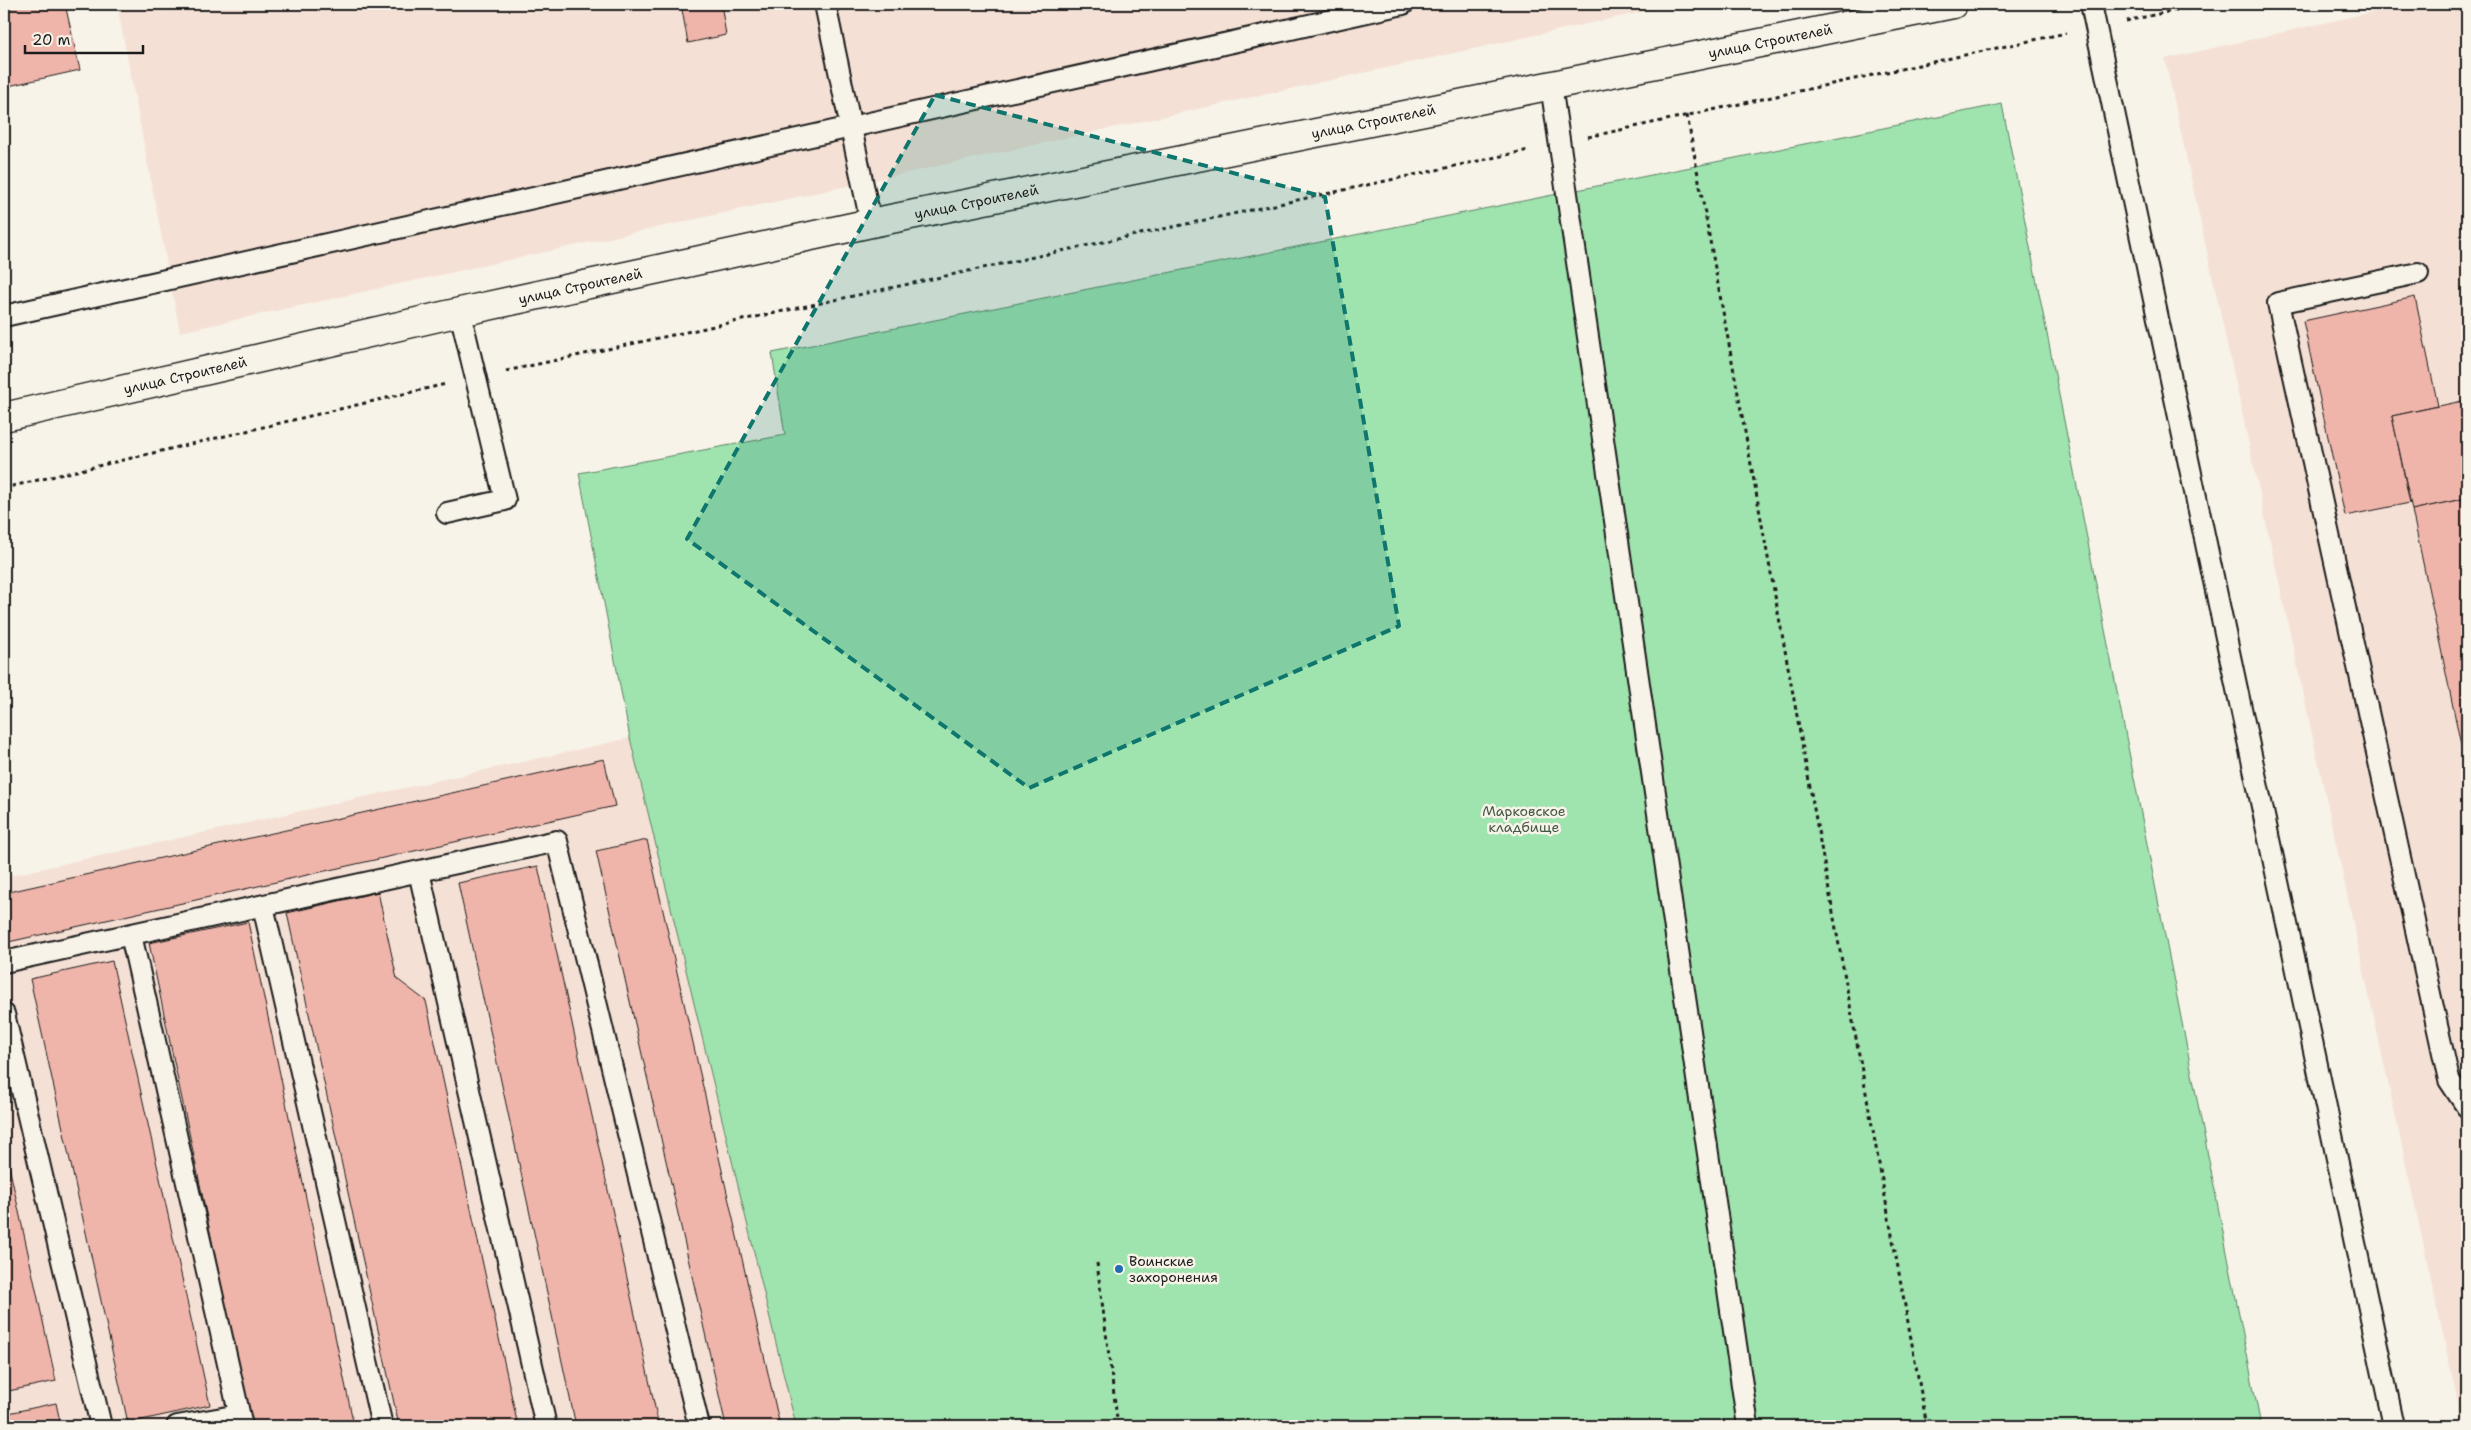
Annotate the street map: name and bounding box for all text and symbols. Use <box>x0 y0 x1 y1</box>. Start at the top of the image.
street label: улица Строителей <box>1707 20 1834 62</box>
scale bar <box>25 22 142 54</box>
text: 20 m <box>32 30 71 50</box>
street label: улица Строителей <box>1310 100 1437 143</box>
street label: улица Строителей <box>913 180 1040 223</box>
street label: улица Строителей <box>517 264 644 308</box>
street label: улица Строителей <box>122 352 249 398</box>
park label: Марковское кладбище <box>1482 802 1566 836</box>
place label: Воинские захоронения <box>1129 1252 1218 1286</box>
marker: Воинские захоронения <box>1113 1263 1125 1275</box>

